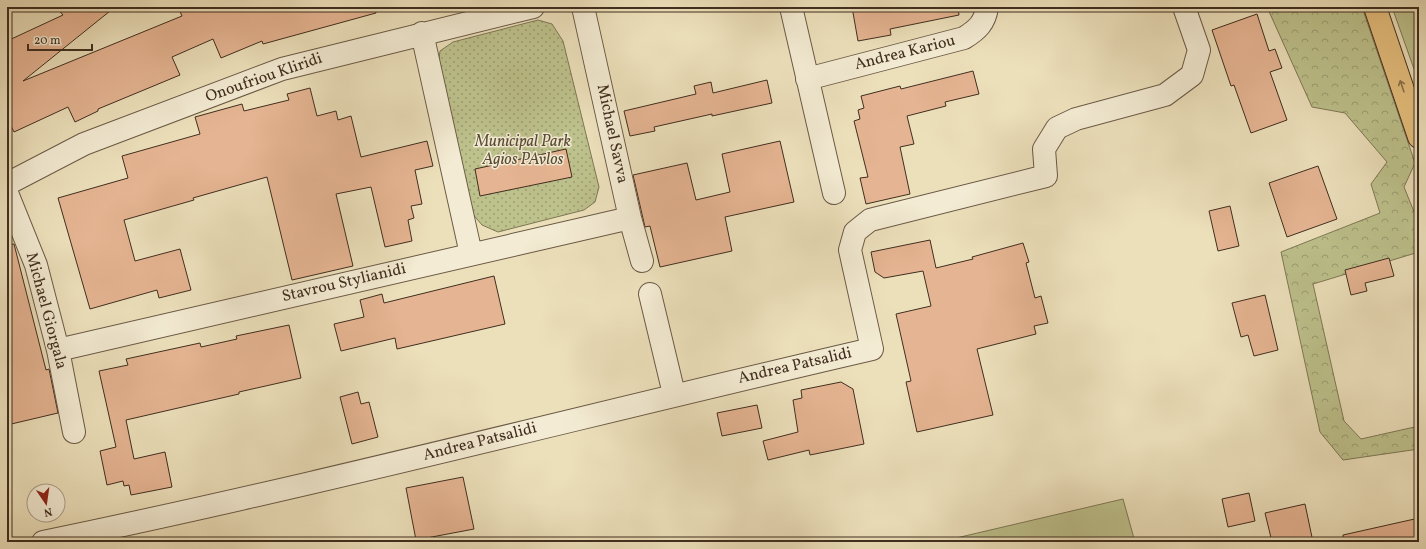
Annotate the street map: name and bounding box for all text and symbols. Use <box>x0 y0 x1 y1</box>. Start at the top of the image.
scale bar <box>28 26 92 52</box>
street label: Andrea Kariou <box>852 30 958 76</box>
text: 20 m <box>34 33 61 49</box>
street label: Onoufriou Kliridi <box>203 48 326 108</box>
one-way arrow <box>1398 80 1405 93</box>
street label: Michael Savva <box>591 82 633 186</box>
park label: Municipal Park Agios PAvlos <box>474 131 572 171</box>
street label: Michael Giorgala <box>20 250 72 372</box>
street label: Stavrou Stylianidi <box>280 258 408 308</box>
street label: Andrea Patsalidi <box>736 342 854 390</box>
street label: Andrea Patsalidi <box>421 417 539 467</box>
north arrow <box>26 483 66 523</box>
text: N <box>42 503 53 519</box>

